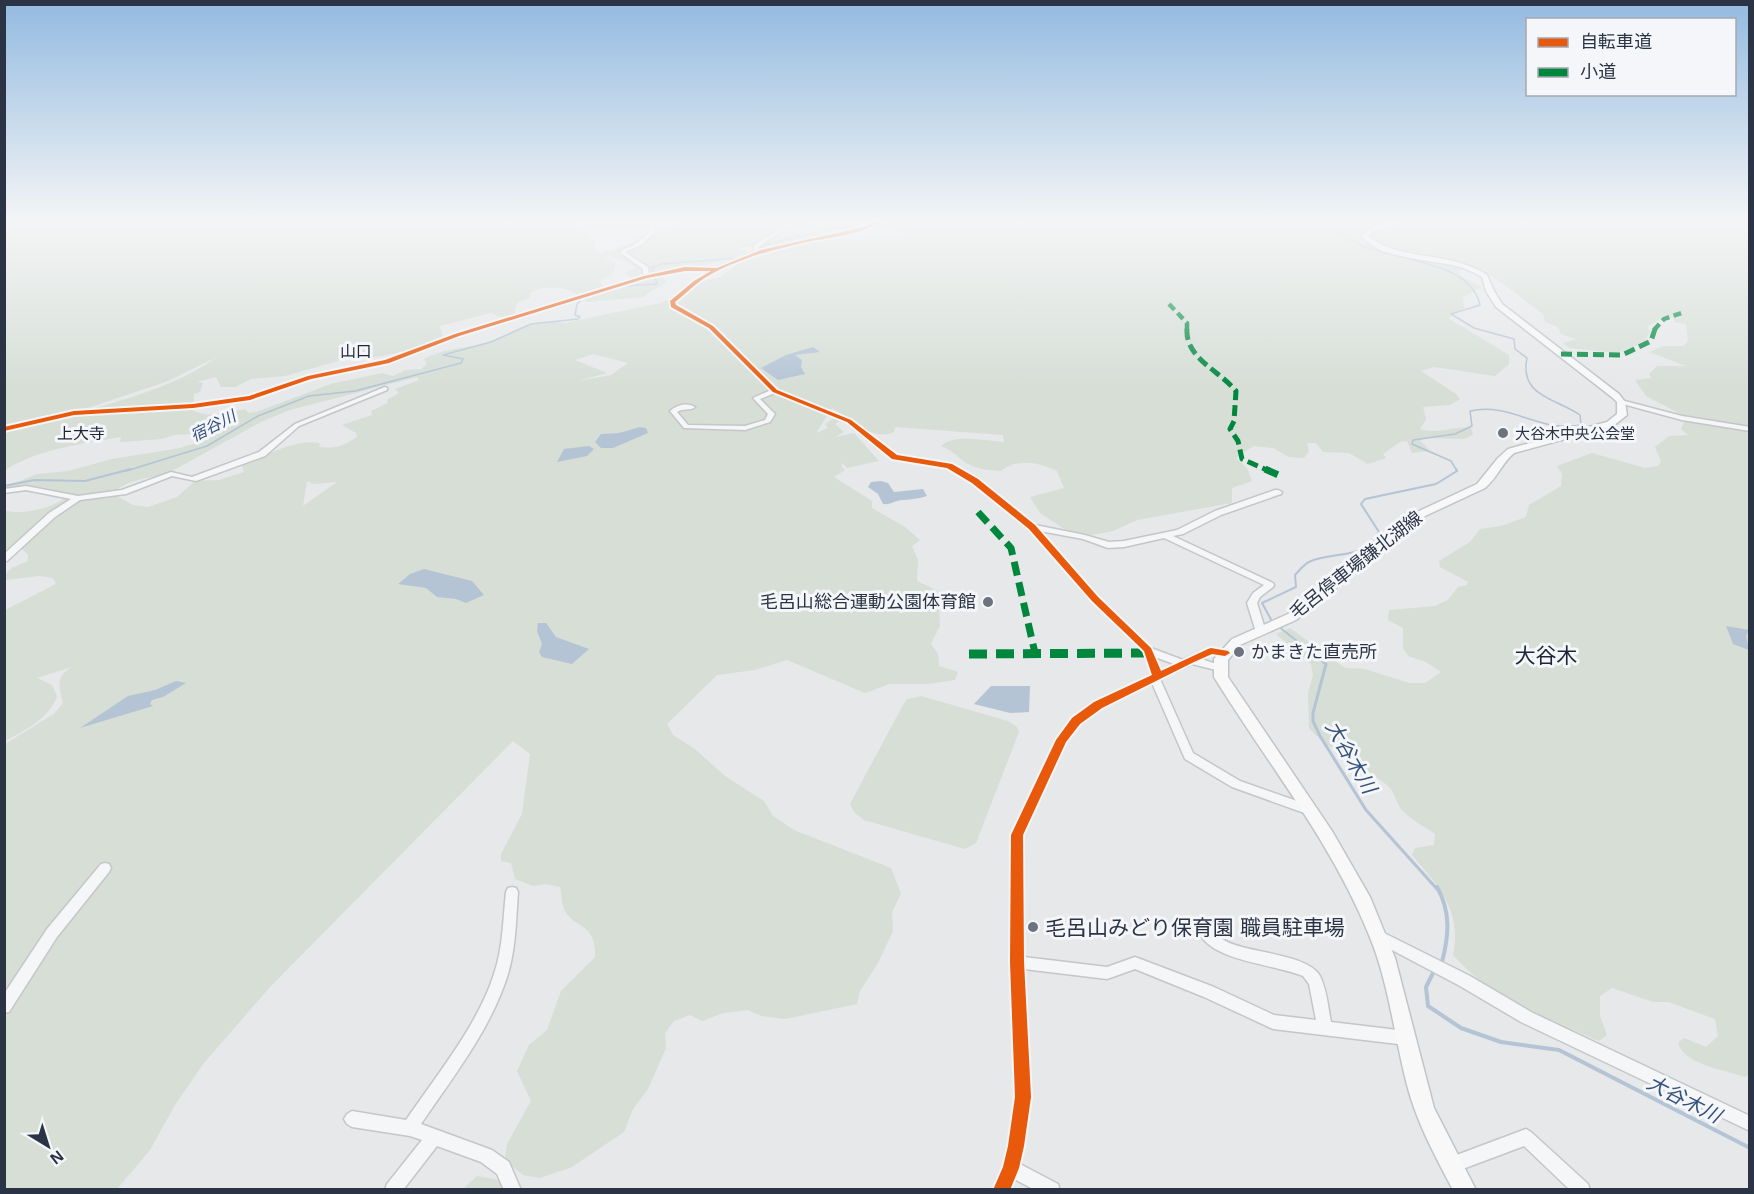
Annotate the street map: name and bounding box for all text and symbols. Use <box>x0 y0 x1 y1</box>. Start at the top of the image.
legend <box>1526 18 1736 96</box>
text: 自転車道 <box>1580 32 1652 52</box>
text: 小道 <box>1580 62 1616 82</box>
district label: 山口 <box>340 343 372 360</box>
water label: 宿谷川 <box>188 407 240 444</box>
district label: 上大寺 <box>57 425 105 442</box>
place label: 大谷木中央公会堂 <box>1515 425 1635 442</box>
marker: 大谷木中央公会堂 <box>1496 426 1510 440</box>
street label: 毛呂停車場鎌北湖線 <box>1286 507 1426 623</box>
place label: 毛呂山総合運動公園体育館 <box>760 592 976 612</box>
marker: 毛呂山総合運動公園体育館 <box>981 595 995 609</box>
place label: かまきた直売所 <box>1251 642 1377 662</box>
district label: 大谷木 <box>1515 644 1578 667</box>
marker: かまきた直売所 <box>1232 645 1246 659</box>
water label: 大谷木川 <box>1321 717 1382 799</box>
place label: 毛呂山みどり保育園 職員駐車場 <box>1045 916 1345 939</box>
marker: 毛呂山みどり保育園 職員駐車場 <box>1026 920 1040 934</box>
water label: 大谷木川 <box>1643 1071 1726 1128</box>
north arrow <box>18 1116 78 1176</box>
text: N <box>47 1147 67 1168</box>

